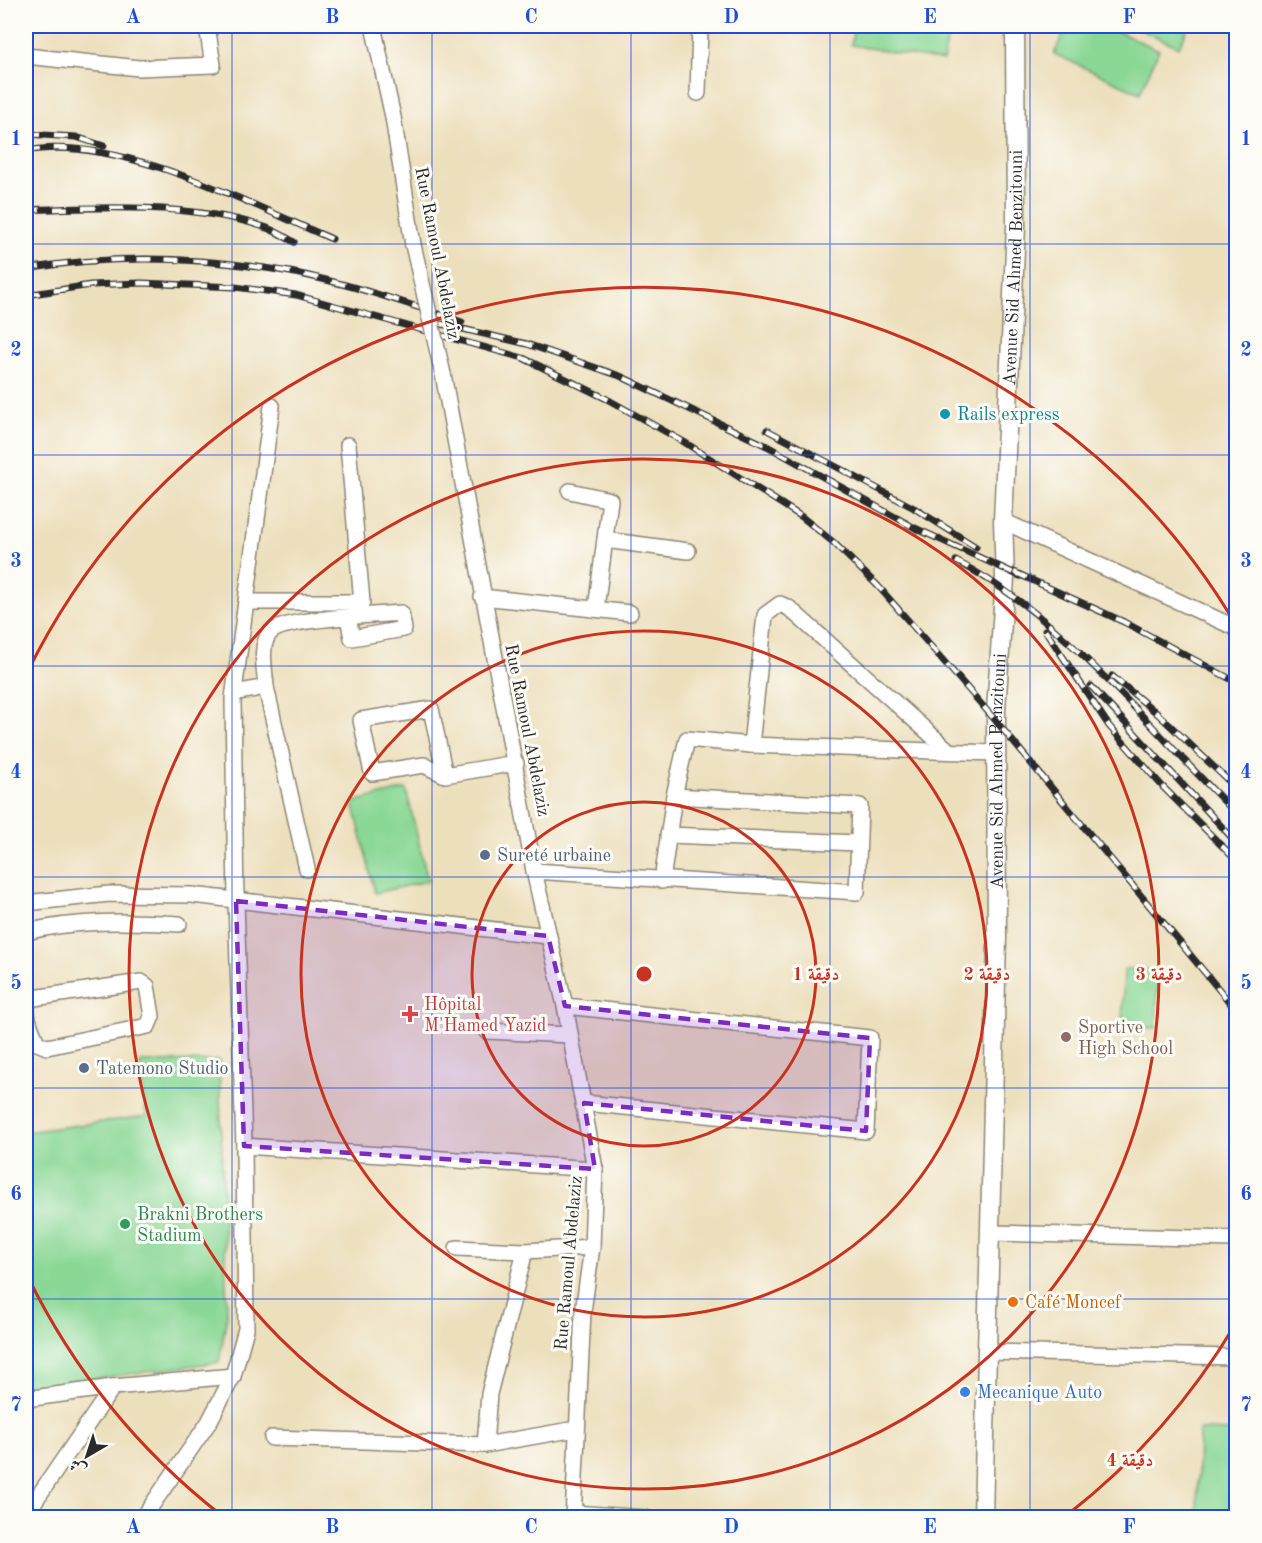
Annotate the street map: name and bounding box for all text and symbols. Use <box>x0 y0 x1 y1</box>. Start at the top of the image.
text: A <box>125 8 141 28</box>
text: B <box>325 8 339 28</box>
text: C <box>524 8 538 28</box>
text: D <box>723 8 739 28</box>
text: E <box>923 8 937 28</box>
text: F <box>1122 8 1136 28</box>
text: 1 <box>10 130 22 150</box>
text: 1 <box>1240 130 1252 150</box>
street label: Avenue Sid Ahmed Benzitouni <box>1001 150 1026 386</box>
street label: Rue Ramoul Abdelaziz <box>411 165 463 341</box>
text: 2 <box>10 341 22 361</box>
text: 2 <box>1240 341 1252 361</box>
place label: Rails express <box>957 406 1060 424</box>
marker: Rails express <box>938 407 952 421</box>
text: 3 <box>10 552 22 572</box>
text: 3 <box>1240 552 1252 572</box>
street label: Rue Ramoul Abdelaziz <box>501 642 553 818</box>
street label: Avenue Sid Ahmed Benzitouni <box>988 653 1010 889</box>
text: 4 <box>10 763 22 783</box>
text: 4 <box>1240 763 1252 783</box>
place label: Sureté urbaine <box>497 847 611 865</box>
marker: Sureté urbaine <box>478 848 492 862</box>
centre of rings <box>634 964 654 984</box>
text: 1 دقيقة <box>793 966 839 984</box>
text: 2 دقيقة <box>964 966 1010 984</box>
text: 3 دقيقة <box>1136 966 1182 984</box>
text: 5 <box>10 973 22 994</box>
text: 5 <box>1240 973 1252 994</box>
place label: Hôpital M'Hamed Yazid <box>424 996 547 1035</box>
marker: Hôpital M'Hamed Yazid <box>401 1005 419 1023</box>
place label: Sportive High School <box>1078 1019 1173 1058</box>
marker: Sportive High School <box>1059 1030 1073 1044</box>
place label: Tatemono Studio <box>96 1060 229 1078</box>
marker: Tatemono Studio <box>77 1061 91 1075</box>
street label: Rue Ramoul Abdelaziz <box>552 1175 586 1351</box>
text: 6 <box>10 1185 22 1205</box>
text: 6 <box>1240 1185 1252 1205</box>
place label: Brakni Brothers Stadium <box>137 1206 263 1245</box>
marker: Brakni Brothers Stadium <box>118 1217 132 1231</box>
place label: Café Moncef <box>1025 1294 1122 1312</box>
marker: Café Moncef <box>1006 1295 1020 1309</box>
place label: Mecanique Auto <box>977 1384 1102 1402</box>
marker: Mecanique Auto <box>958 1385 972 1399</box>
text: 7 <box>10 1396 22 1416</box>
text: 7 <box>1240 1396 1252 1416</box>
north arrow <box>57 1426 117 1486</box>
text: 4 دقيقة <box>1107 1452 1153 1470</box>
text: ش <box>68 1455 90 1477</box>
text: A <box>125 1518 141 1538</box>
text: B <box>325 1518 339 1538</box>
text: C <box>524 1518 538 1538</box>
text: D <box>723 1518 739 1538</box>
text: E <box>923 1518 937 1538</box>
text: F <box>1122 1518 1136 1538</box>

